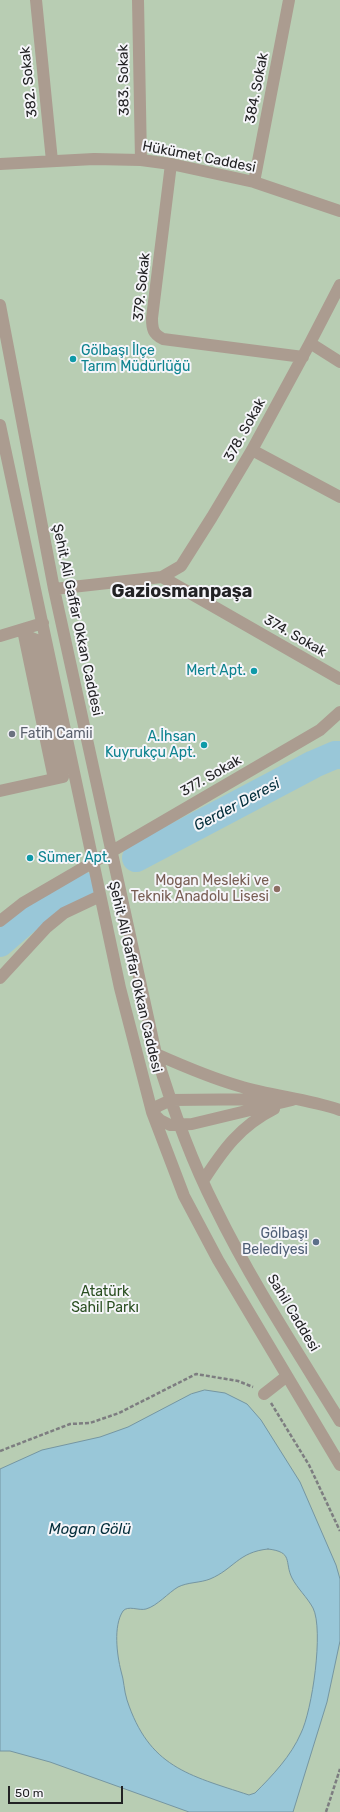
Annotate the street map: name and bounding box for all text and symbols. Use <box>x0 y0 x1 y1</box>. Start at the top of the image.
street label: 383. Sokak <box>115 44 133 116</box>
street label: 382. Sokak <box>17 46 41 118</box>
street label: 384. Sokak <box>242 51 272 125</box>
street label: Hükümet Caddesi <box>141 138 257 176</box>
street label: 379. Sokak <box>130 252 154 322</box>
place label: Gölbaşı İlçe Tarım Müdürlüğü <box>81 343 190 376</box>
marker: Gölbaşı İlçe Tarım Müdürlüğü <box>68 354 78 364</box>
street label: 378. Sokak <box>221 395 269 465</box>
street label: Şehit Ali Gaffar Okkan Caddesi <box>48 523 106 717</box>
district label: Gaziosmanpaşa <box>112 581 252 603</box>
street label: 374. Sokak <box>261 611 329 661</box>
place label: Mert Apt. <box>186 663 246 679</box>
marker: Mert Apt. <box>249 666 259 676</box>
place label: Fatih Camii <box>20 726 93 742</box>
marker: Fatih Camii <box>7 729 17 739</box>
place label: A.İhsan Kuyrukçu Apt. <box>105 729 196 762</box>
marker: A.İhsan Kuyrukçu Apt. <box>199 740 209 750</box>
street label: 377. Sokak <box>178 752 244 800</box>
water label: Gerder Deresi <box>191 775 283 835</box>
place label: Sümer Apt. <box>38 850 111 866</box>
marker: Sümer Apt. <box>25 853 35 863</box>
place label: Mogan Mesleki ve Teknik Anadolu Lisesi <box>131 873 269 906</box>
street label: Şehit Ali Gaffar Okkan Caddesi <box>105 880 165 1074</box>
marker: Mogan Mesleki ve Teknik Anadolu Lisesi <box>272 884 282 894</box>
place label: Gölbaşı Belediyesi <box>242 1226 308 1258</box>
marker: Gölbaşı Belediyesi <box>311 1237 321 1247</box>
street label: Sahil Caddesi <box>263 1271 323 1355</box>
park label: Atatürk Sahil Parkı <box>71 1284 139 1316</box>
water label: Mogan Gölü <box>49 1521 131 1539</box>
scale bar <box>10 1778 125 1804</box>
text: 50 m <box>15 1786 43 1800</box>

